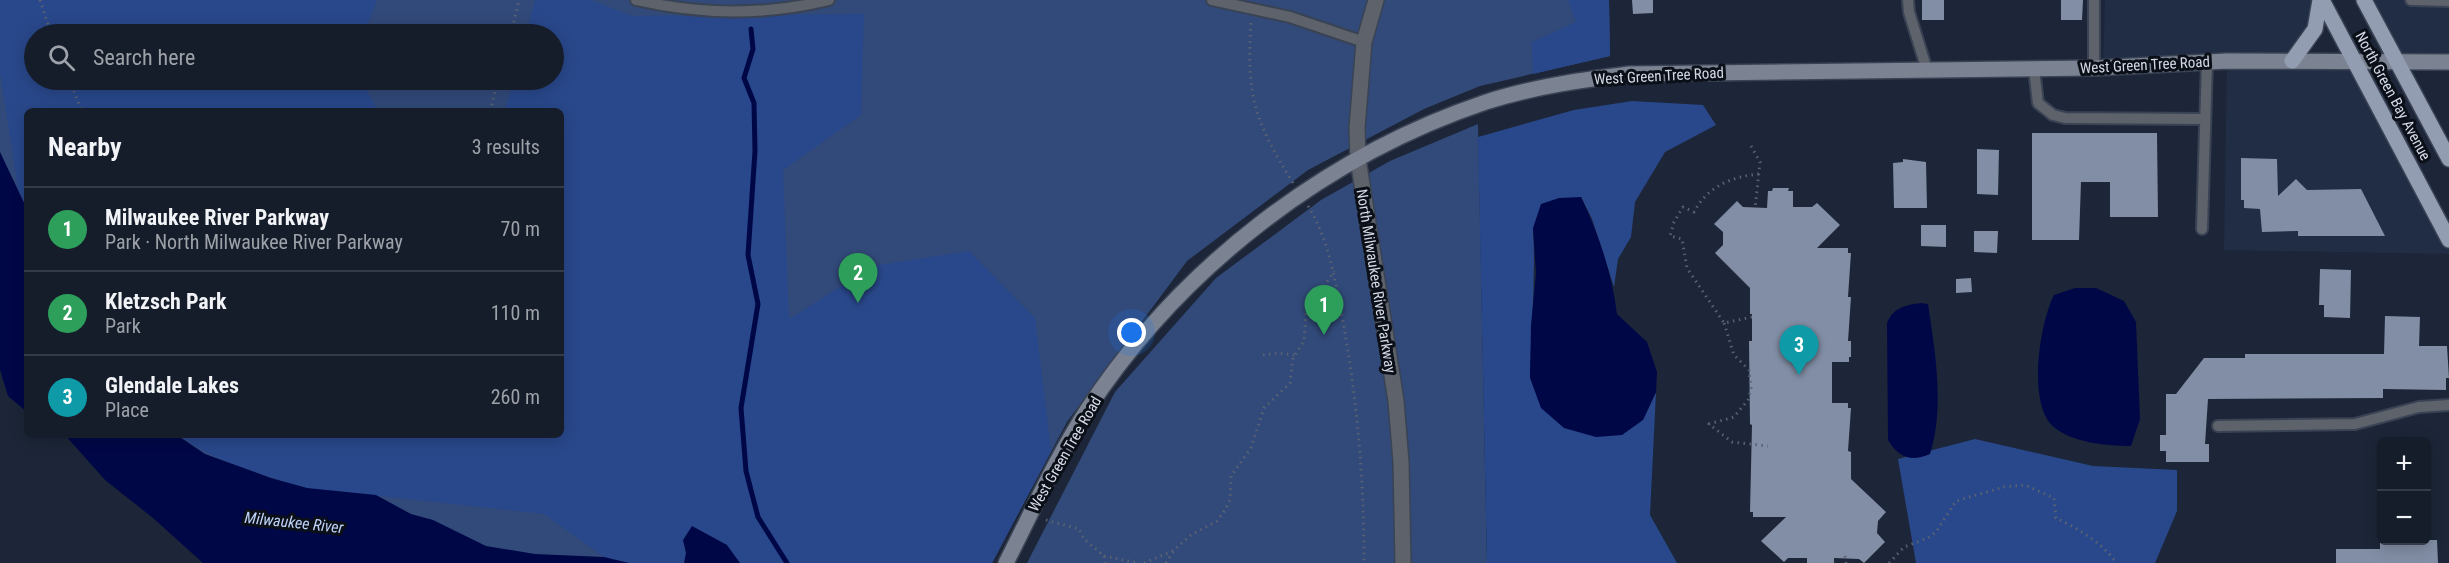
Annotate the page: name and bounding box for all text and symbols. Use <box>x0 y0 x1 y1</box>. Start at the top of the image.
search box <box>24 24 564 90</box>
street label: North Green Bay Avenue <box>2351 29 2435 163</box>
icon: search <box>45 41 78 74</box>
text: Search here <box>93 45 195 70</box>
street label: West Green Tree Road <box>2080 53 2210 77</box>
street label: West Green Tree Road <box>1594 64 1724 88</box>
text: Nearby <box>48 132 122 162</box>
text: 3 results <box>472 135 540 159</box>
street label: North Milwaukee River Parkway <box>1353 188 1399 374</box>
text: Milwaukee River Parkway <box>105 205 329 230</box>
text: 1 <box>62 217 73 241</box>
text: 70 m <box>501 217 540 241</box>
text: Park · North Milwaukee River Parkway <box>105 230 403 254</box>
pin: 2 <box>838 254 878 303</box>
pin: 1 <box>1304 286 1344 335</box>
text: Kletzsch Park <box>105 289 227 314</box>
text: 2 <box>62 301 73 325</box>
text: 110 m <box>491 301 540 325</box>
text: Park <box>105 314 141 338</box>
your location <box>1117 318 1146 347</box>
pin: 3 <box>1780 326 1818 375</box>
text: Glendale Lakes <box>105 373 239 398</box>
text: 3 <box>62 385 73 409</box>
text: 260 m <box>491 385 540 409</box>
street label: West Green Tree Road <box>1025 393 1105 515</box>
text: Place <box>105 398 149 422</box>
map controls <box>2377 437 2431 545</box>
button: + <box>2377 437 2431 491</box>
button: − <box>2377 491 2431 545</box>
water label: Milwaukee River <box>244 508 346 537</box>

